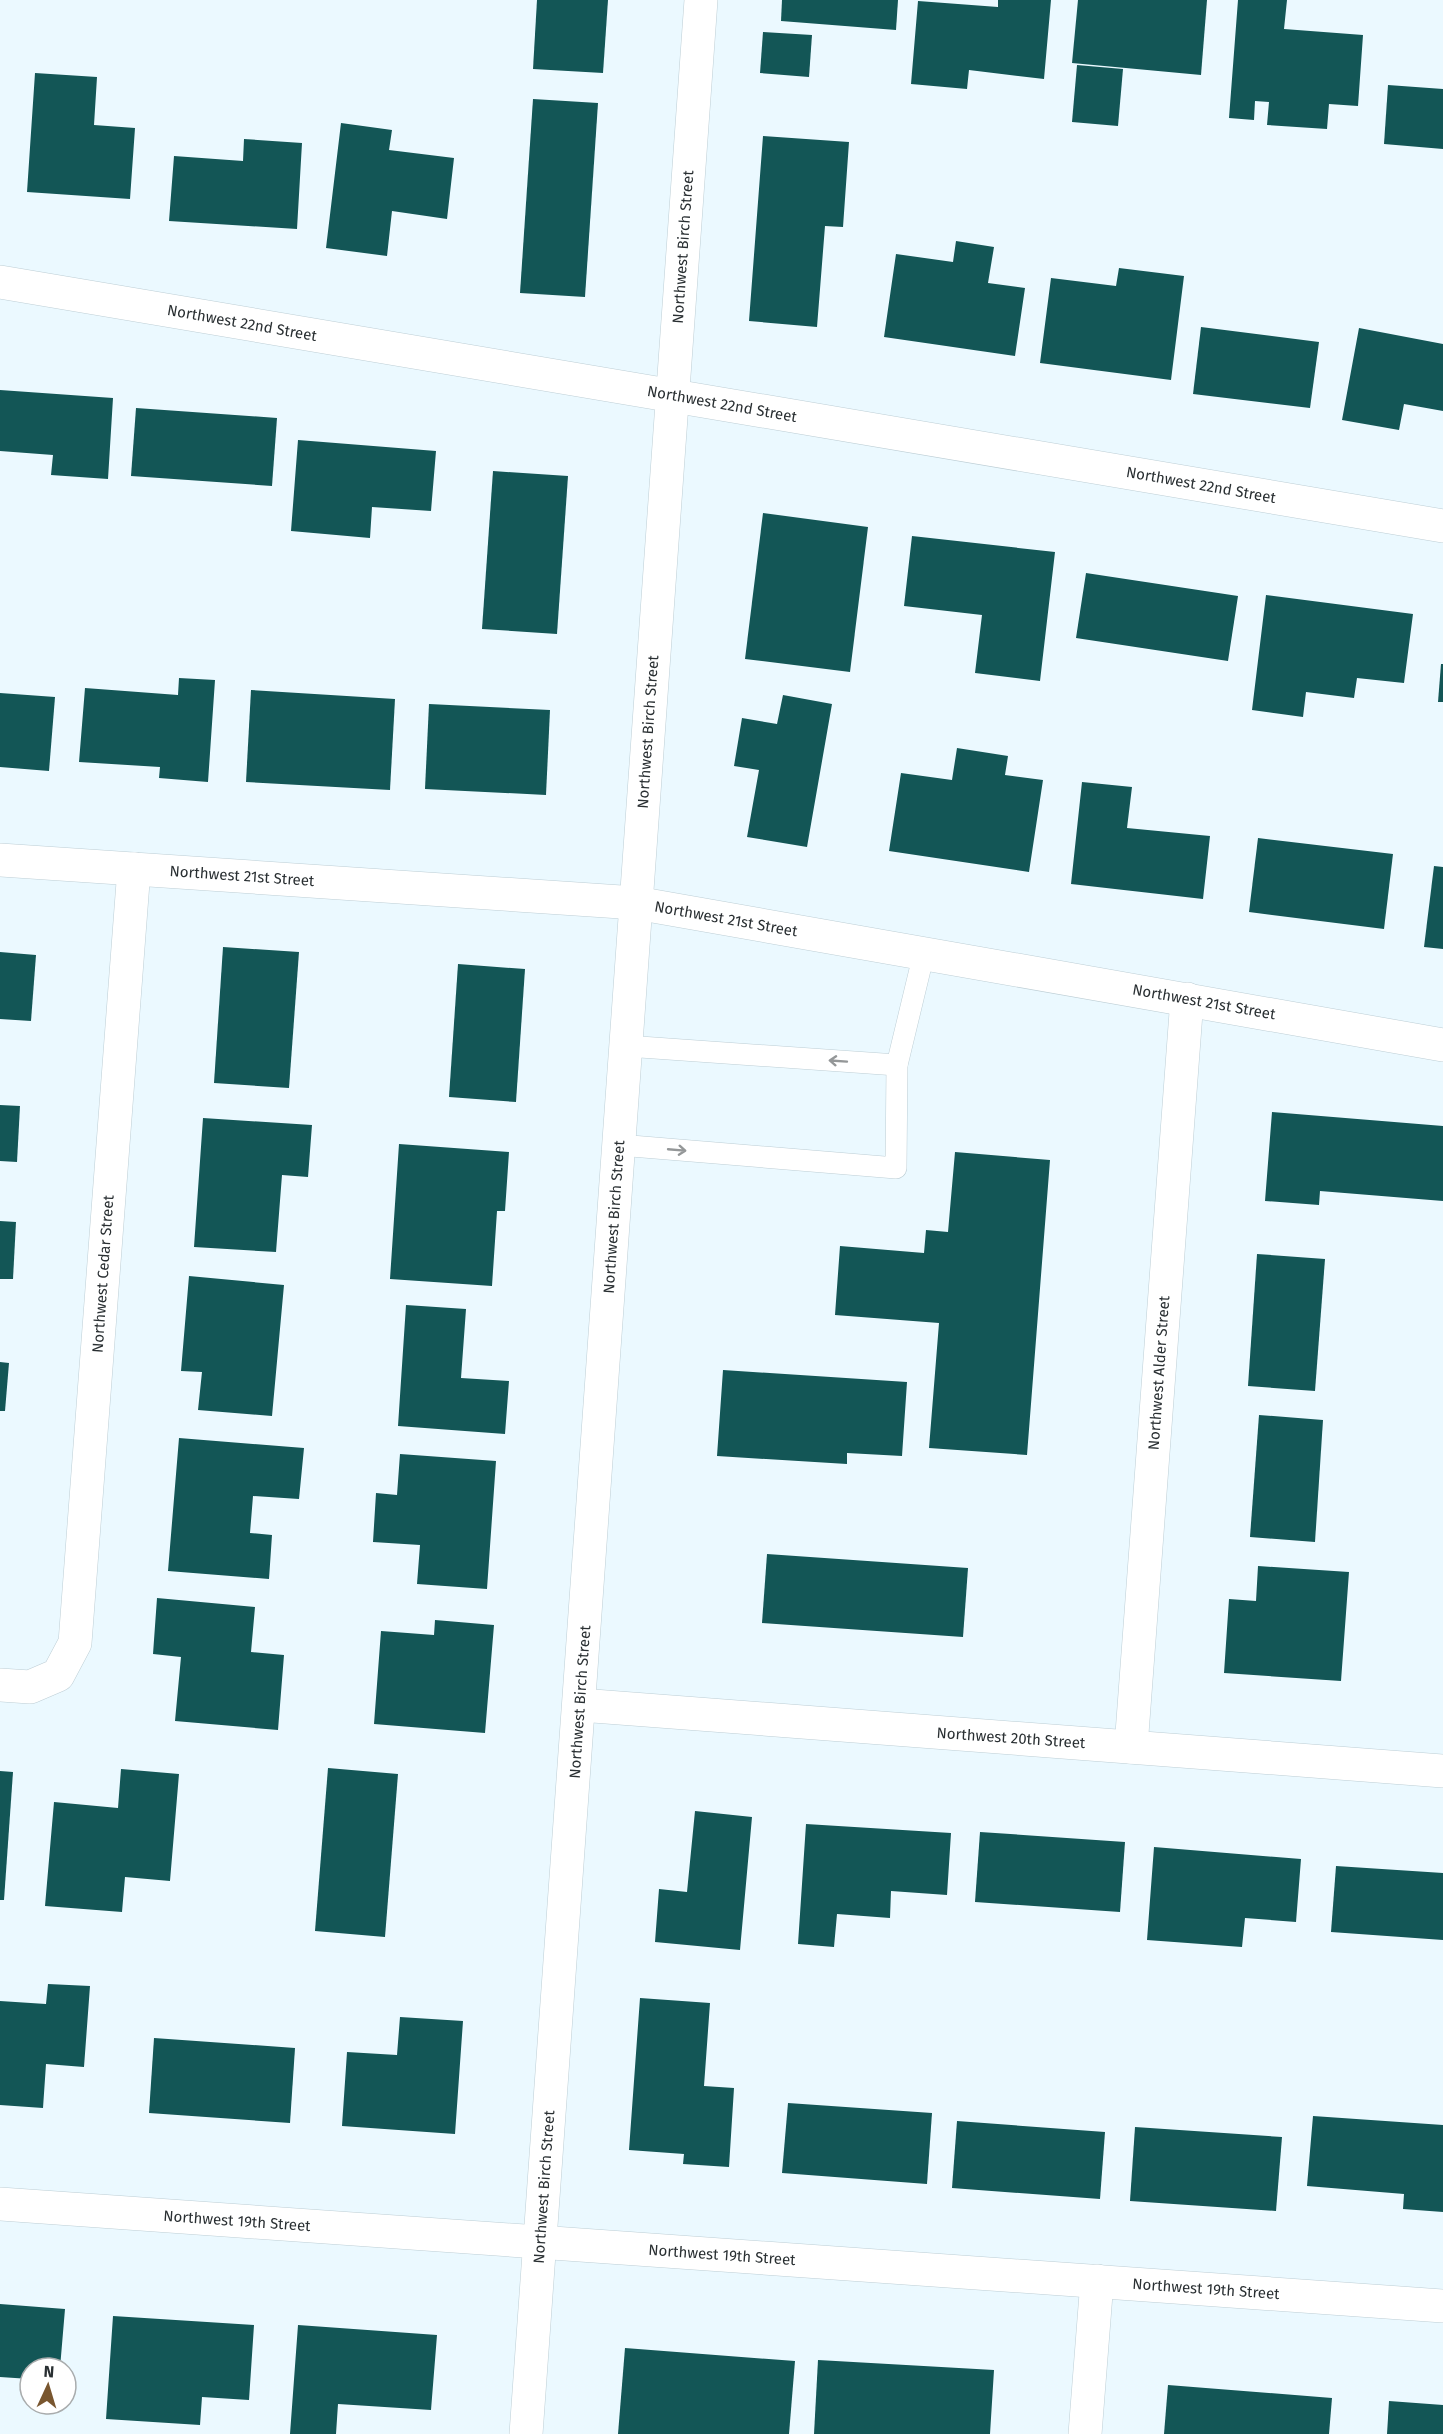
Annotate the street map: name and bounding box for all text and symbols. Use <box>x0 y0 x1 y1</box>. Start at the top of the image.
street label: Northwest Birch Street <box>669 169 697 324</box>
street label: Northwest 22nd Street <box>166 301 319 345</box>
street label: Northwest 22nd Street <box>646 382 799 426</box>
street label: Northwest 22nd Street <box>1125 463 1278 507</box>
street label: Northwest Birch Street <box>634 654 662 809</box>
street label: Northwest 21st Street <box>169 862 316 890</box>
street label: Northwest 21st Street <box>653 898 800 941</box>
street label: Northwest 21st Street <box>1131 981 1278 1024</box>
one-way arrow <box>829 1055 849 1066</box>
street label: Northwest Birch Street <box>600 1139 628 1294</box>
one-way arrow <box>667 1145 687 1156</box>
street label: Northwest Cedar Street <box>89 1194 118 1354</box>
street label: Northwest Alder Street <box>1145 1295 1173 1451</box>
street label: Northwest Birch Street <box>566 1624 594 1779</box>
street label: Northwest 20th Street <box>936 1724 1087 1752</box>
street label: Northwest Birch Street <box>530 2109 558 2264</box>
street label: Northwest 19th Street <box>163 2207 312 2235</box>
street label: Northwest 19th Street <box>648 2241 797 2269</box>
street label: Northwest 19th Street <box>1132 2275 1281 2303</box>
north arrow <box>18 2356 78 2416</box>
text: N <box>43 2362 55 2381</box>

